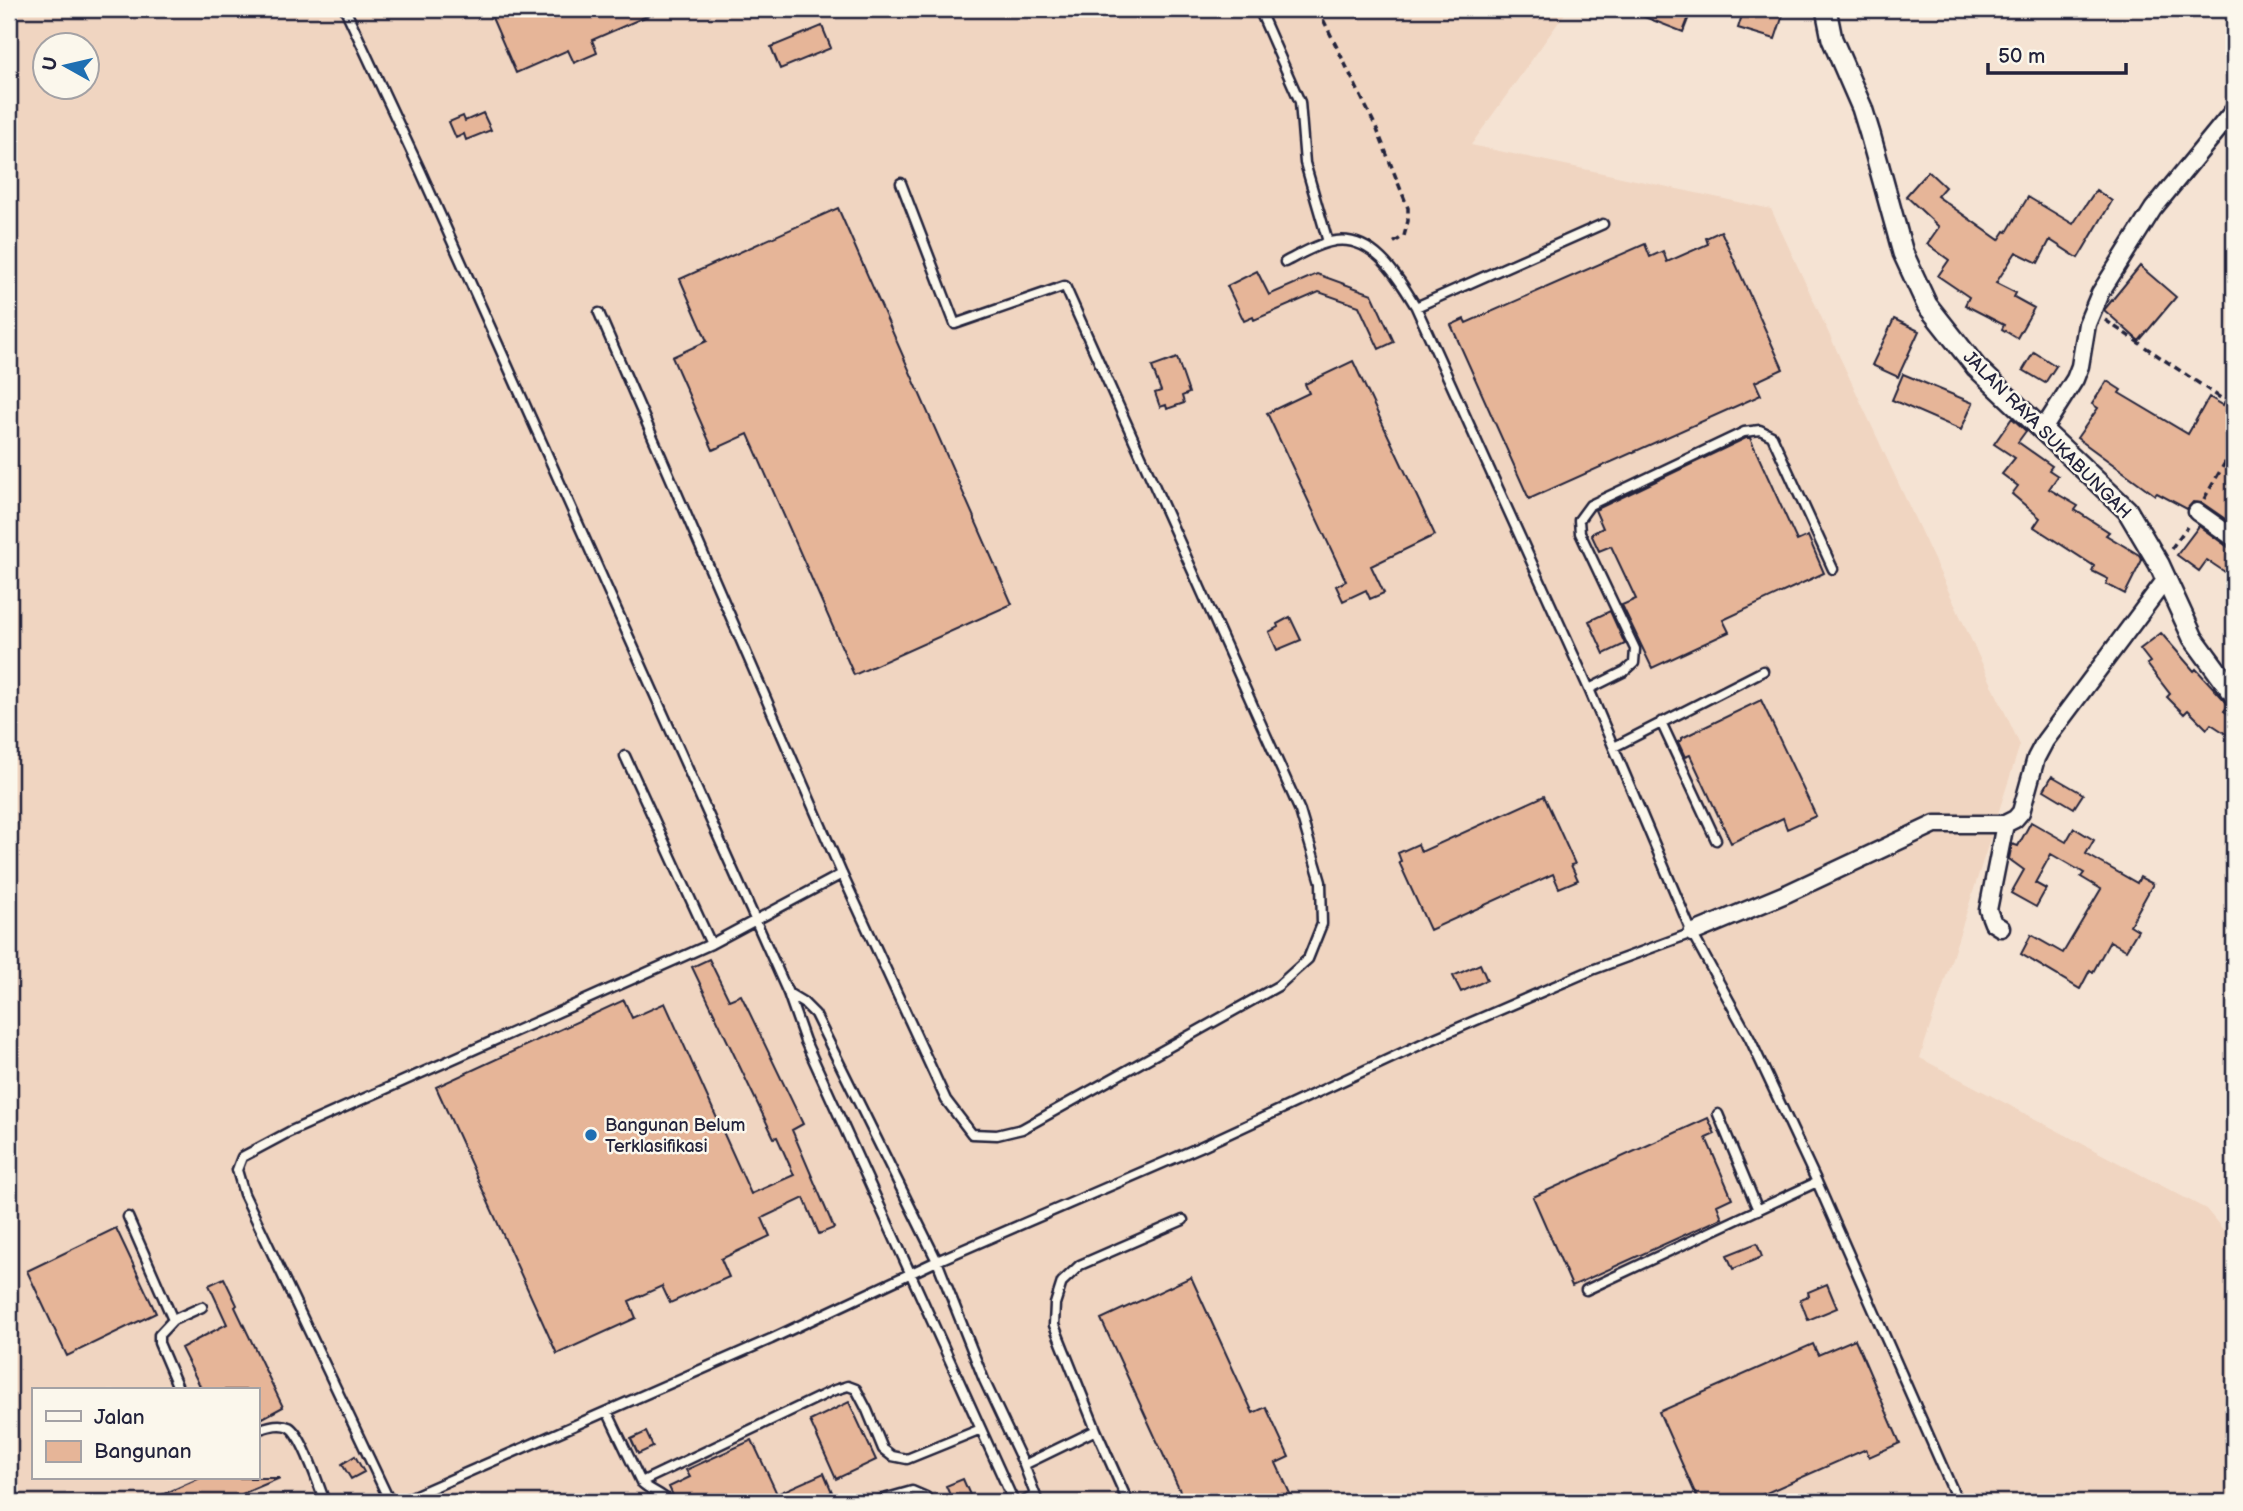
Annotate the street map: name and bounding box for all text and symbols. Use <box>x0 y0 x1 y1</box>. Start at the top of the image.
north arrow <box>32 32 102 102</box>
scale bar <box>1988 32 2126 76</box>
text: 50 m <box>1998 44 2045 69</box>
text: U <box>38 56 63 72</box>
street label: JALAN RAYA SUKABUNGAH <box>1959 347 2135 523</box>
place label: Bangunan Belum Terklasifikasi <box>605 1115 745 1157</box>
marker: Bangunan Belum Terklasifikasi <box>583 1127 599 1143</box>
legend <box>32 1388 259 1480</box>
text: Jalan <box>94 1405 145 1430</box>
text: Bangunan <box>94 1439 192 1464</box>

